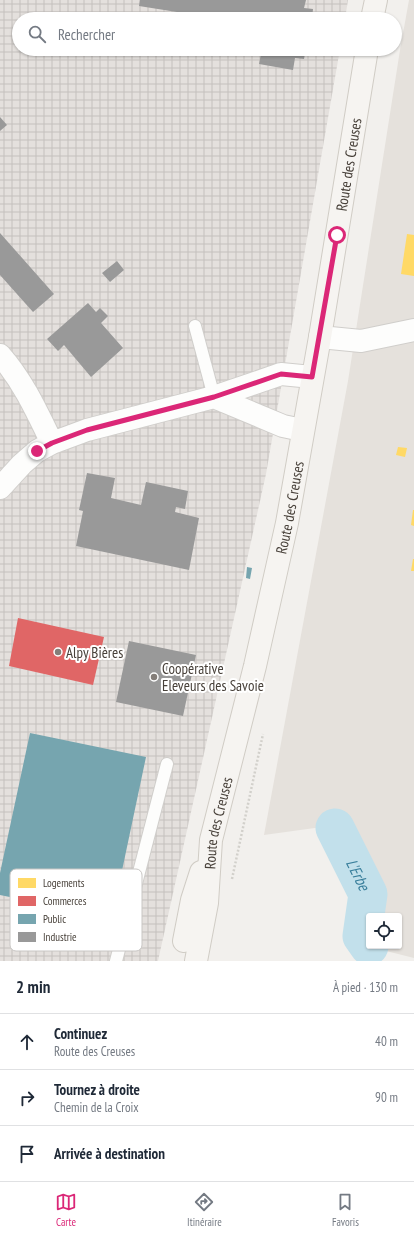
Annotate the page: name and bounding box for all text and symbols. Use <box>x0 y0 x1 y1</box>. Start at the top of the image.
search box <box>12 12 402 56</box>
icon: search <box>26 23 48 45</box>
text: Rechercher <box>58 25 115 44</box>
street label: Route des Creuses <box>331 117 365 212</box>
route start <box>328 226 346 244</box>
route end <box>28 442 46 460</box>
street label: Route des Creuses <box>271 460 307 555</box>
place label: Alpy Bières <box>66 643 123 662</box>
marker: Alpy Bières <box>53 647 63 657</box>
place label: Coopérative Eleveurs des Savoie <box>162 659 264 695</box>
marker: Coopérative Eleveurs des Savoie <box>149 672 159 682</box>
street label: Route des Creuses <box>200 775 236 870</box>
water label: L'Erbe <box>342 855 375 895</box>
legend <box>10 869 142 951</box>
text: Logements <box>43 876 85 890</box>
text: Commerces <box>43 894 87 908</box>
text: Public <box>43 912 66 926</box>
map controls <box>366 913 402 949</box>
button: locate <box>366 913 402 949</box>
text: Industrie <box>43 930 77 944</box>
text: 2 min <box>16 976 50 998</box>
text: À pied · 130 m <box>333 979 398 996</box>
text: Continuez <box>54 1024 107 1043</box>
icon: ahead <box>16 1031 38 1053</box>
text: 40 m <box>375 1033 398 1050</box>
text: Route des Creuses <box>54 1043 135 1060</box>
text: Tournez à droite <box>54 1080 140 1099</box>
icon: right <box>16 1087 38 1109</box>
text: 90 m <box>375 1089 398 1106</box>
text: Chemin de la Croix <box>54 1099 139 1116</box>
icon: arrive <box>16 1143 38 1165</box>
text: Arrivée à destination <box>54 1144 165 1163</box>
tab: Carte <box>55 1191 77 1229</box>
tab: Itinéraire <box>187 1191 222 1229</box>
tab: Favoris <box>332 1191 359 1229</box>

